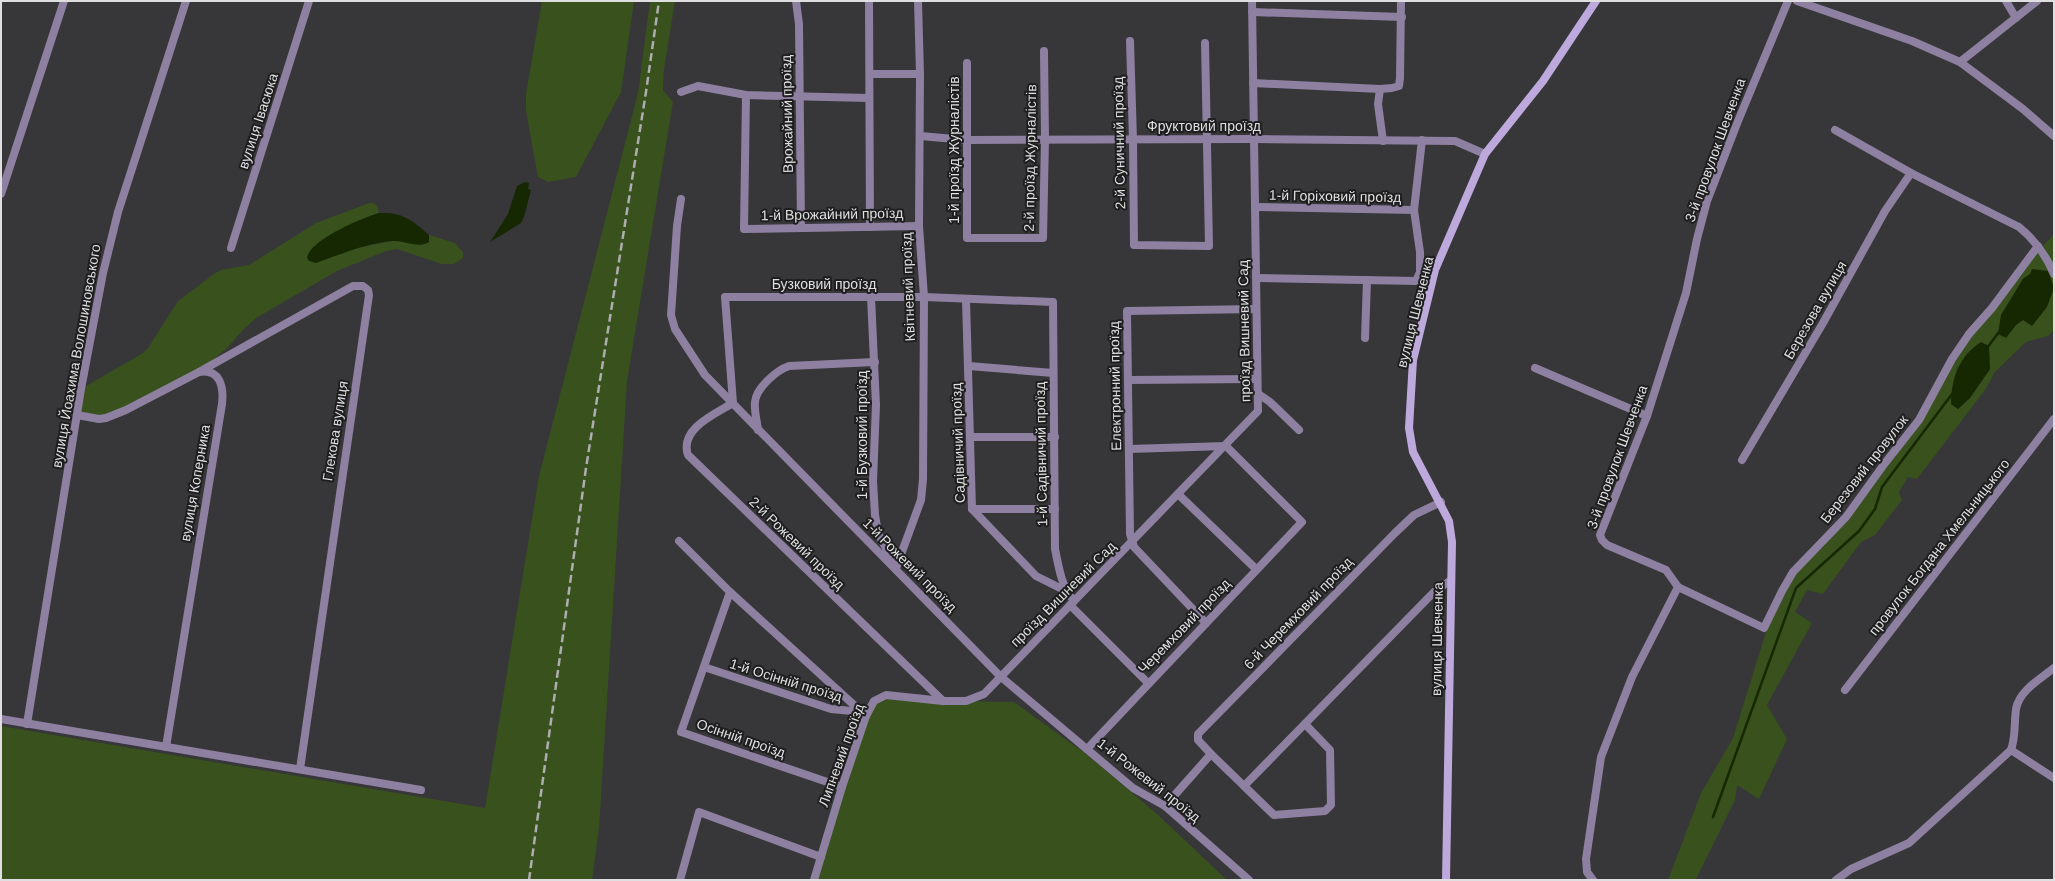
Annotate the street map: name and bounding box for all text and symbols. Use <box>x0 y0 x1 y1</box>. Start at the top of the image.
street label: Врожайний проїзд <box>778 55 796 173</box>
street label: вулиця Івасюка <box>235 71 281 171</box>
street label: 1-й проїзд Журналістів <box>946 76 962 224</box>
street label: 3-й провулок Шевченка <box>1682 76 1749 224</box>
street label: 2-й Суничний проїзд <box>1110 77 1128 209</box>
street label: 2-й проїзд Журналістів <box>1021 84 1039 232</box>
street label: Фруктовий проїзд <box>1147 118 1261 134</box>
street label: 1-й Горіховий проїзд <box>1269 187 1401 205</box>
street label: 1-й Врожайний проїзд <box>761 205 903 223</box>
street label: Квітневий проїзд <box>898 232 918 342</box>
street label: вулиця Йоахима Волошиновського <box>47 243 104 469</box>
street label: вулиця Шевченка <box>1393 255 1437 369</box>
street label: Березова вулиця <box>1780 258 1850 362</box>
street label: проїзд Вишневий Сад <box>1235 260 1253 402</box>
street label: Бузковий проїзд <box>772 276 876 292</box>
street label: Електронний проїзд <box>1106 321 1124 451</box>
street label: 1-й Бузковий проїзд <box>854 371 870 499</box>
street label: Глекова вулиця <box>319 380 351 482</box>
street label: 1-й Садівничий проїзд <box>1032 382 1050 526</box>
street label: Садівничий проїзд <box>948 383 968 503</box>
street label: 3-й провулок Шевченка <box>1584 383 1651 531</box>
street label: Березовий провулок <box>1817 411 1912 526</box>
street label: вулиця Коперника <box>177 423 213 543</box>
street label: провулок Богдана Хмельницького <box>1865 456 2013 638</box>
street label: 2-й Рожевий проїзд <box>746 493 848 593</box>
street label: 1-й Рожевий проїзд <box>860 515 960 615</box>
street label: проїзд Вишневий Сад <box>1007 538 1119 650</box>
street label: 6-й Черемховий проїзд <box>1240 554 1356 672</box>
street label: Черемховий проїзд <box>1135 575 1233 677</box>
street label: вулиця Шевченка <box>1428 582 1446 696</box>
street label: 1-й Осінній проїзд <box>728 655 844 705</box>
street label: Липневий проїзд <box>815 701 867 809</box>
street label: Осінній проїзд <box>695 715 787 761</box>
street label: 1-й Рожевий проїзд <box>1094 735 1204 825</box>

